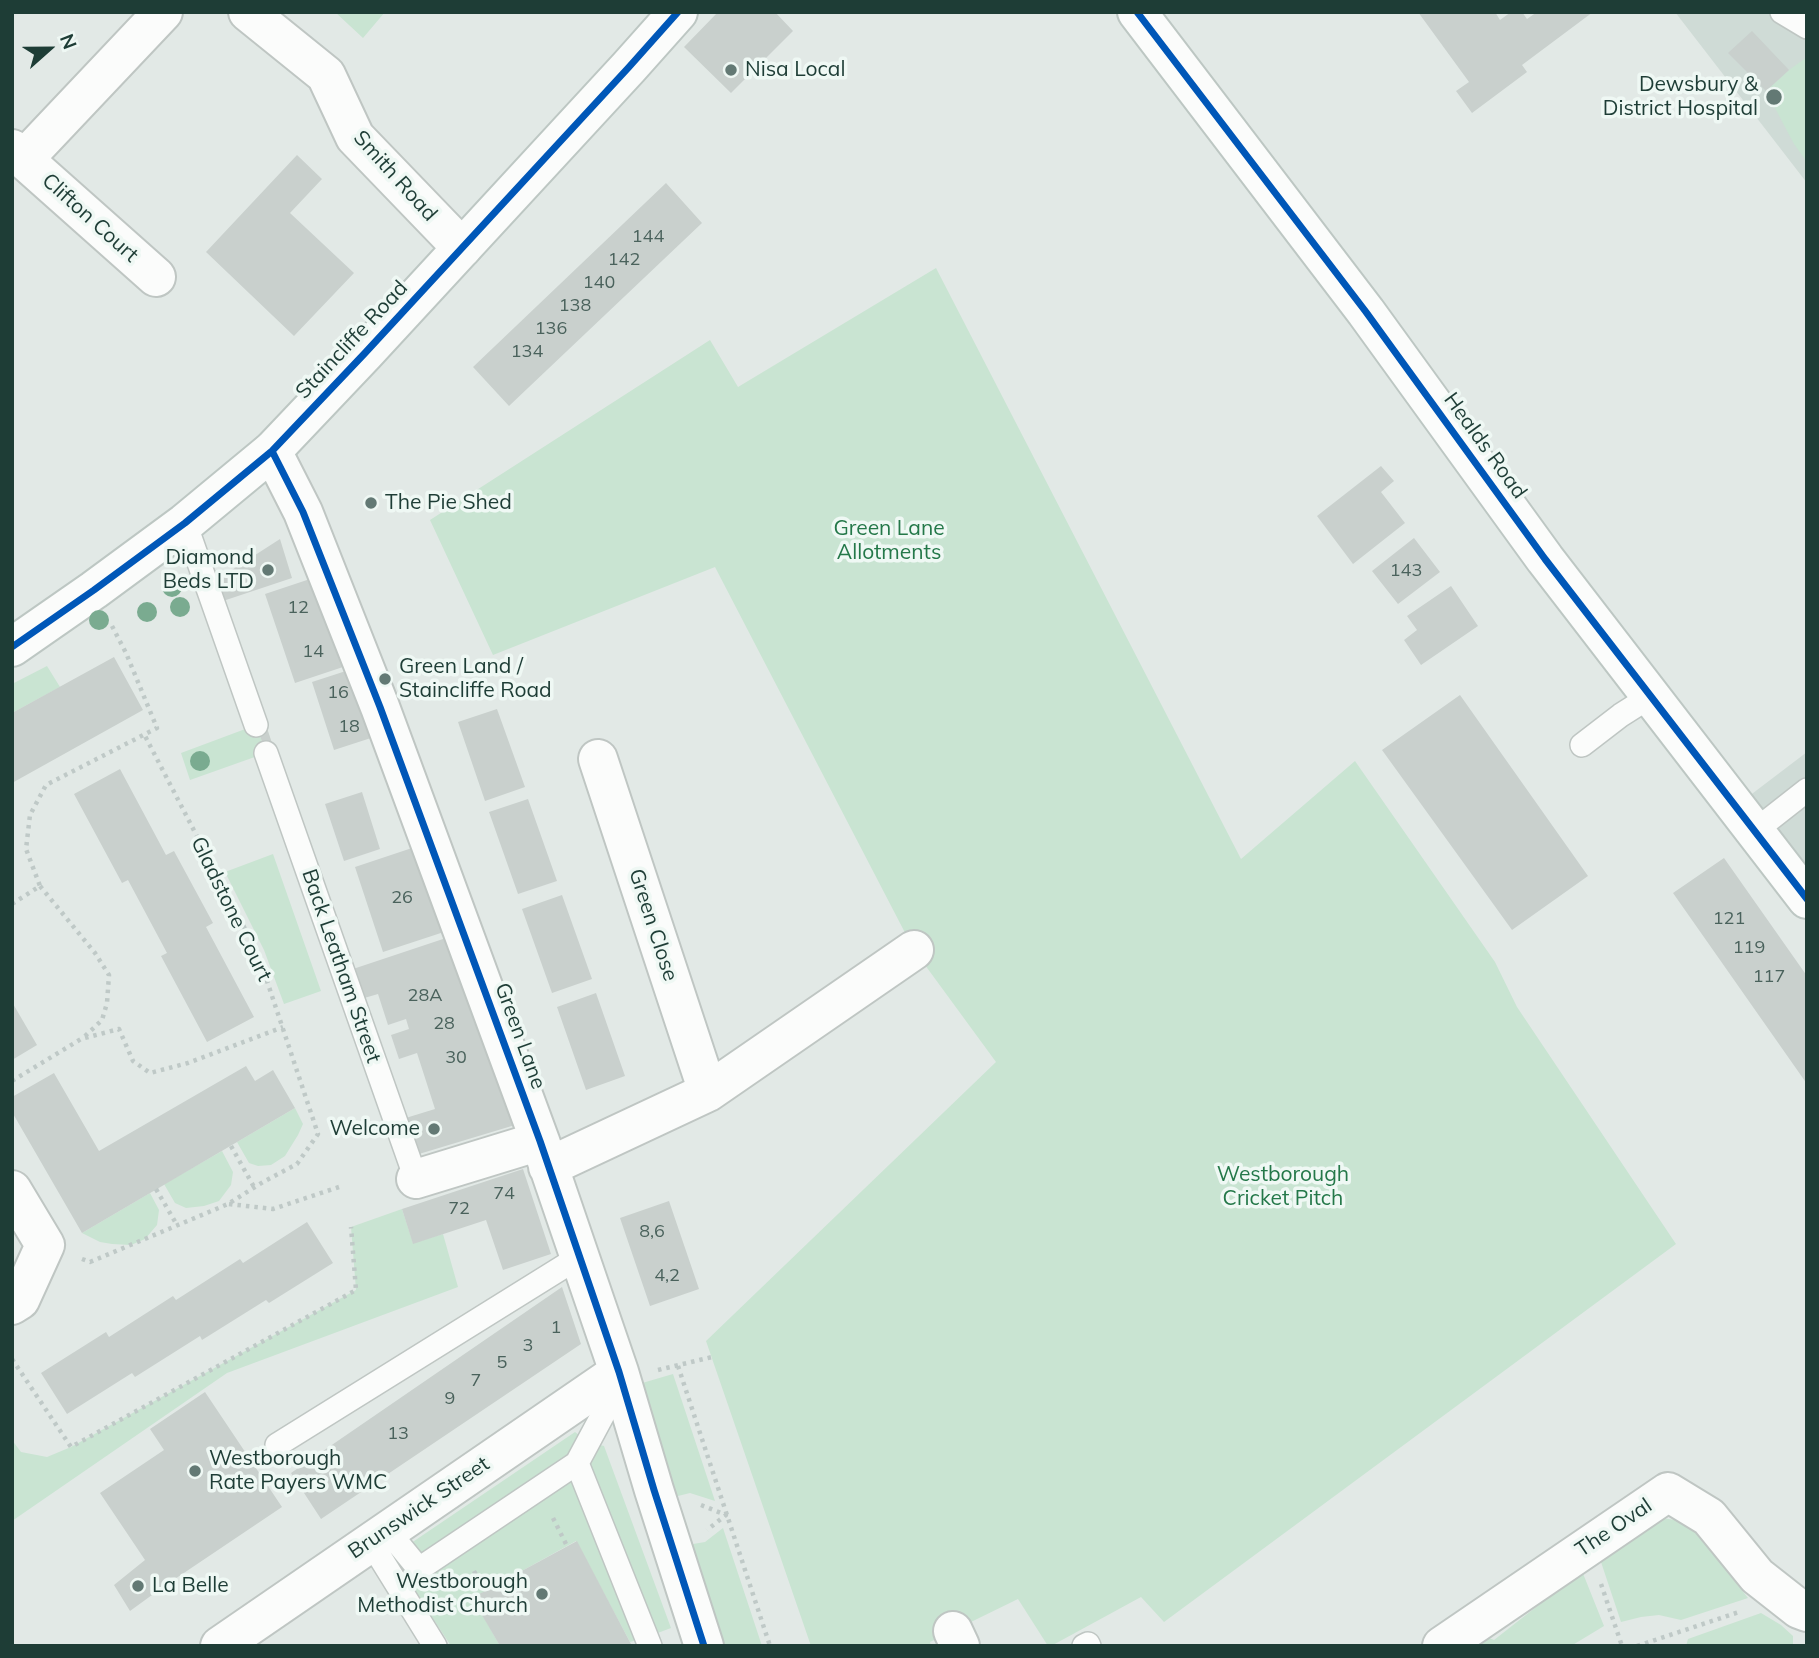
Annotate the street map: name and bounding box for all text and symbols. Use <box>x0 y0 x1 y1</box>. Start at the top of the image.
north arrow <box>14 14 84 84</box>
text: N <box>55 30 82 52</box>
place label: Nisa Local <box>745 57 845 83</box>
marker: Nisa Local <box>723 62 739 78</box>
place label: Dewsbury & District Hospital <box>1603 72 1758 122</box>
marker: Dewsbury & District Hospital <box>1764 87 1784 107</box>
street label: Smith Road <box>348 126 442 226</box>
street label: Clifton Court <box>37 168 143 268</box>
house number: 144 <box>632 226 664 248</box>
house number: 142 <box>608 249 640 271</box>
house number: 140 <box>583 272 615 294</box>
street label: Staincliffe Road <box>291 276 413 404</box>
house number: 138 <box>559 295 591 317</box>
house number: 136 <box>535 318 567 340</box>
house number: 134 <box>511 341 543 363</box>
street label: Healds Road <box>1438 388 1532 504</box>
place label: The Pie Shed <box>385 490 512 516</box>
marker: The Pie Shed <box>363 495 379 511</box>
park label: Green Lane Allotments <box>833 516 945 566</box>
place label: Diamond Beds LTD <box>163 545 254 595</box>
house number: 143 <box>1390 560 1422 582</box>
marker: Diamond Beds LTD <box>260 562 276 578</box>
house number: 12 <box>287 597 309 619</box>
house number: 14 <box>302 641 324 663</box>
place label: Green Land / Staincliffe Road <box>399 654 552 704</box>
marker: Green Land / Staincliffe Road <box>377 671 393 687</box>
house number: 16 <box>327 682 349 704</box>
house number: 18 <box>338 716 360 738</box>
street label: Gladstone Court <box>185 833 277 985</box>
street label: Back Leatham Street <box>296 866 386 1066</box>
street label: Green Close <box>623 866 683 984</box>
house number: 26 <box>391 887 413 909</box>
house number: 121 <box>1713 908 1745 930</box>
house number: 119 <box>1733 937 1765 959</box>
house number: 117 <box>1753 966 1785 988</box>
street label: Green Lane <box>489 979 551 1093</box>
house number: 28A <box>408 985 442 1007</box>
house number: 28 <box>433 1013 455 1035</box>
house number: 30 <box>445 1047 467 1069</box>
place label: Welcome <box>329 1116 420 1142</box>
marker: Welcome <box>426 1121 442 1137</box>
park label: Westborough Cricket Pitch <box>1217 1162 1349 1212</box>
house number: 74 <box>493 1183 515 1205</box>
house number: 72 <box>448 1198 470 1220</box>
house number: 8,6 <box>639 1221 665 1243</box>
house number: 4,2 <box>654 1265 680 1287</box>
house number: 1 <box>551 1317 561 1339</box>
house number: 3 <box>523 1335 533 1357</box>
house number: 5 <box>497 1352 507 1374</box>
house number: 7 <box>471 1370 481 1392</box>
house number: 9 <box>445 1388 455 1410</box>
house number: 13 <box>387 1423 409 1445</box>
place label: Westborough Rate Payers WMC <box>209 1446 387 1496</box>
street label: Brunswick Street <box>344 1452 494 1564</box>
marker: Westborough Rate Payers WMC <box>187 1463 203 1479</box>
street label: The Oval <box>1571 1493 1657 1563</box>
place label: Westborough Methodist Church <box>357 1569 528 1619</box>
place label: La Belle <box>152 1573 229 1599</box>
marker: La Belle <box>130 1578 146 1594</box>
marker: Westborough Methodist Church <box>534 1586 550 1602</box>

